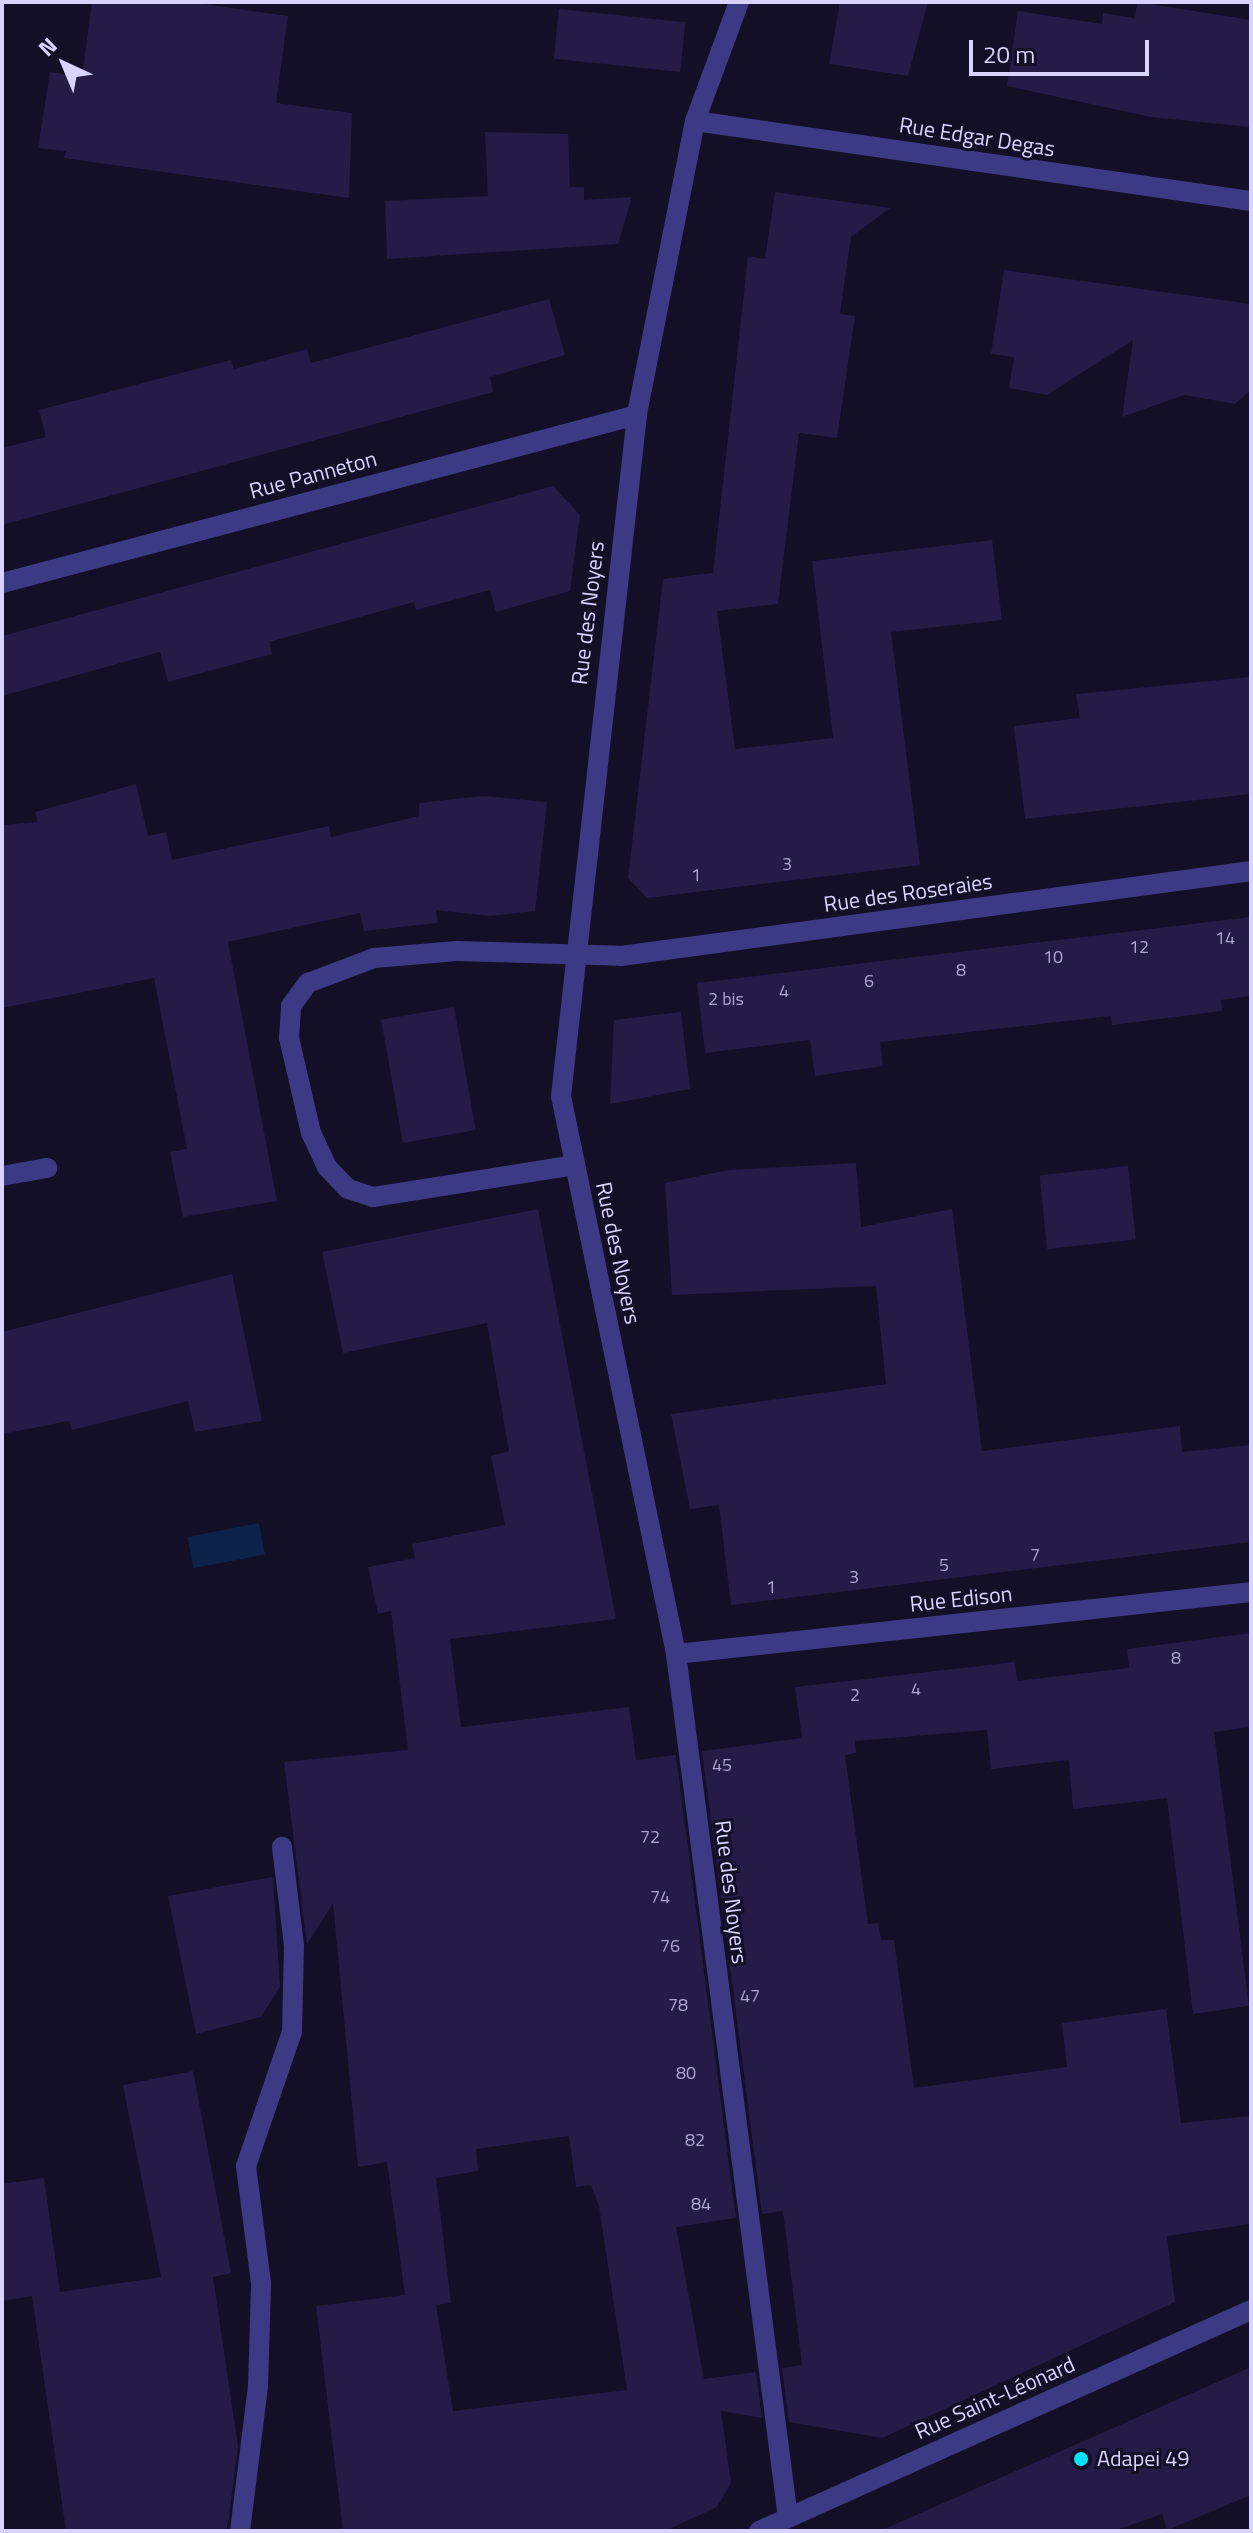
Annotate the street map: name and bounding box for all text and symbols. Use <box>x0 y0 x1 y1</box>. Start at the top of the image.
north arrow <box>24 24 104 104</box>
scale bar <box>973 24 1153 74</box>
text: N <box>30 29 65 64</box>
text: 20 m <box>983 36 1035 72</box>
street label: Rue Edgar Degas <box>897 112 1057 162</box>
street label: Rue Panneton <box>246 445 380 505</box>
street label: Rue des Noyers <box>566 540 610 686</box>
house number: 3 <box>782 853 792 875</box>
house number: 1 <box>691 864 701 886</box>
street label: Rue des Roseraies <box>822 868 994 918</box>
house number: 14 <box>1215 927 1235 949</box>
house number: 12 <box>1129 936 1149 958</box>
house number: 10 <box>1043 946 1063 968</box>
house number: 8 <box>956 959 966 981</box>
house number: 6 <box>864 970 874 992</box>
house number: 4 <box>779 980 789 1002</box>
house number: 2 bis <box>708 988 744 1010</box>
street label: Rue des Noyers <box>590 1180 646 1326</box>
house number: 7 <box>1030 1544 1040 1566</box>
house number: 5 <box>939 1554 949 1576</box>
house number: 3 <box>849 1566 859 1588</box>
house number: 1 <box>766 1576 776 1598</box>
street label: Rue Edison <box>908 1580 1014 1618</box>
house number: 8 <box>1171 1647 1181 1669</box>
house number: 4 <box>911 1678 921 1700</box>
house number: 2 <box>850 1684 860 1706</box>
house number: 45 <box>712 1754 732 1776</box>
street label: Rue des Noyers <box>709 1819 753 1965</box>
house number: 72 <box>640 1826 660 1848</box>
house number: 74 <box>650 1886 670 1908</box>
house number: 76 <box>660 1935 680 1957</box>
house number: 47 <box>740 1985 760 2007</box>
house number: 78 <box>668 1994 688 2016</box>
house number: 80 <box>676 2062 696 2084</box>
house number: 82 <box>685 2129 705 2151</box>
house number: 84 <box>691 2193 711 2215</box>
street label: Rue Saint-Léonard <box>911 2351 1079 2445</box>
place label: Adapei 49 <box>1097 2446 1190 2472</box>
marker: Adapei 49 <box>1072 2450 1090 2468</box>

